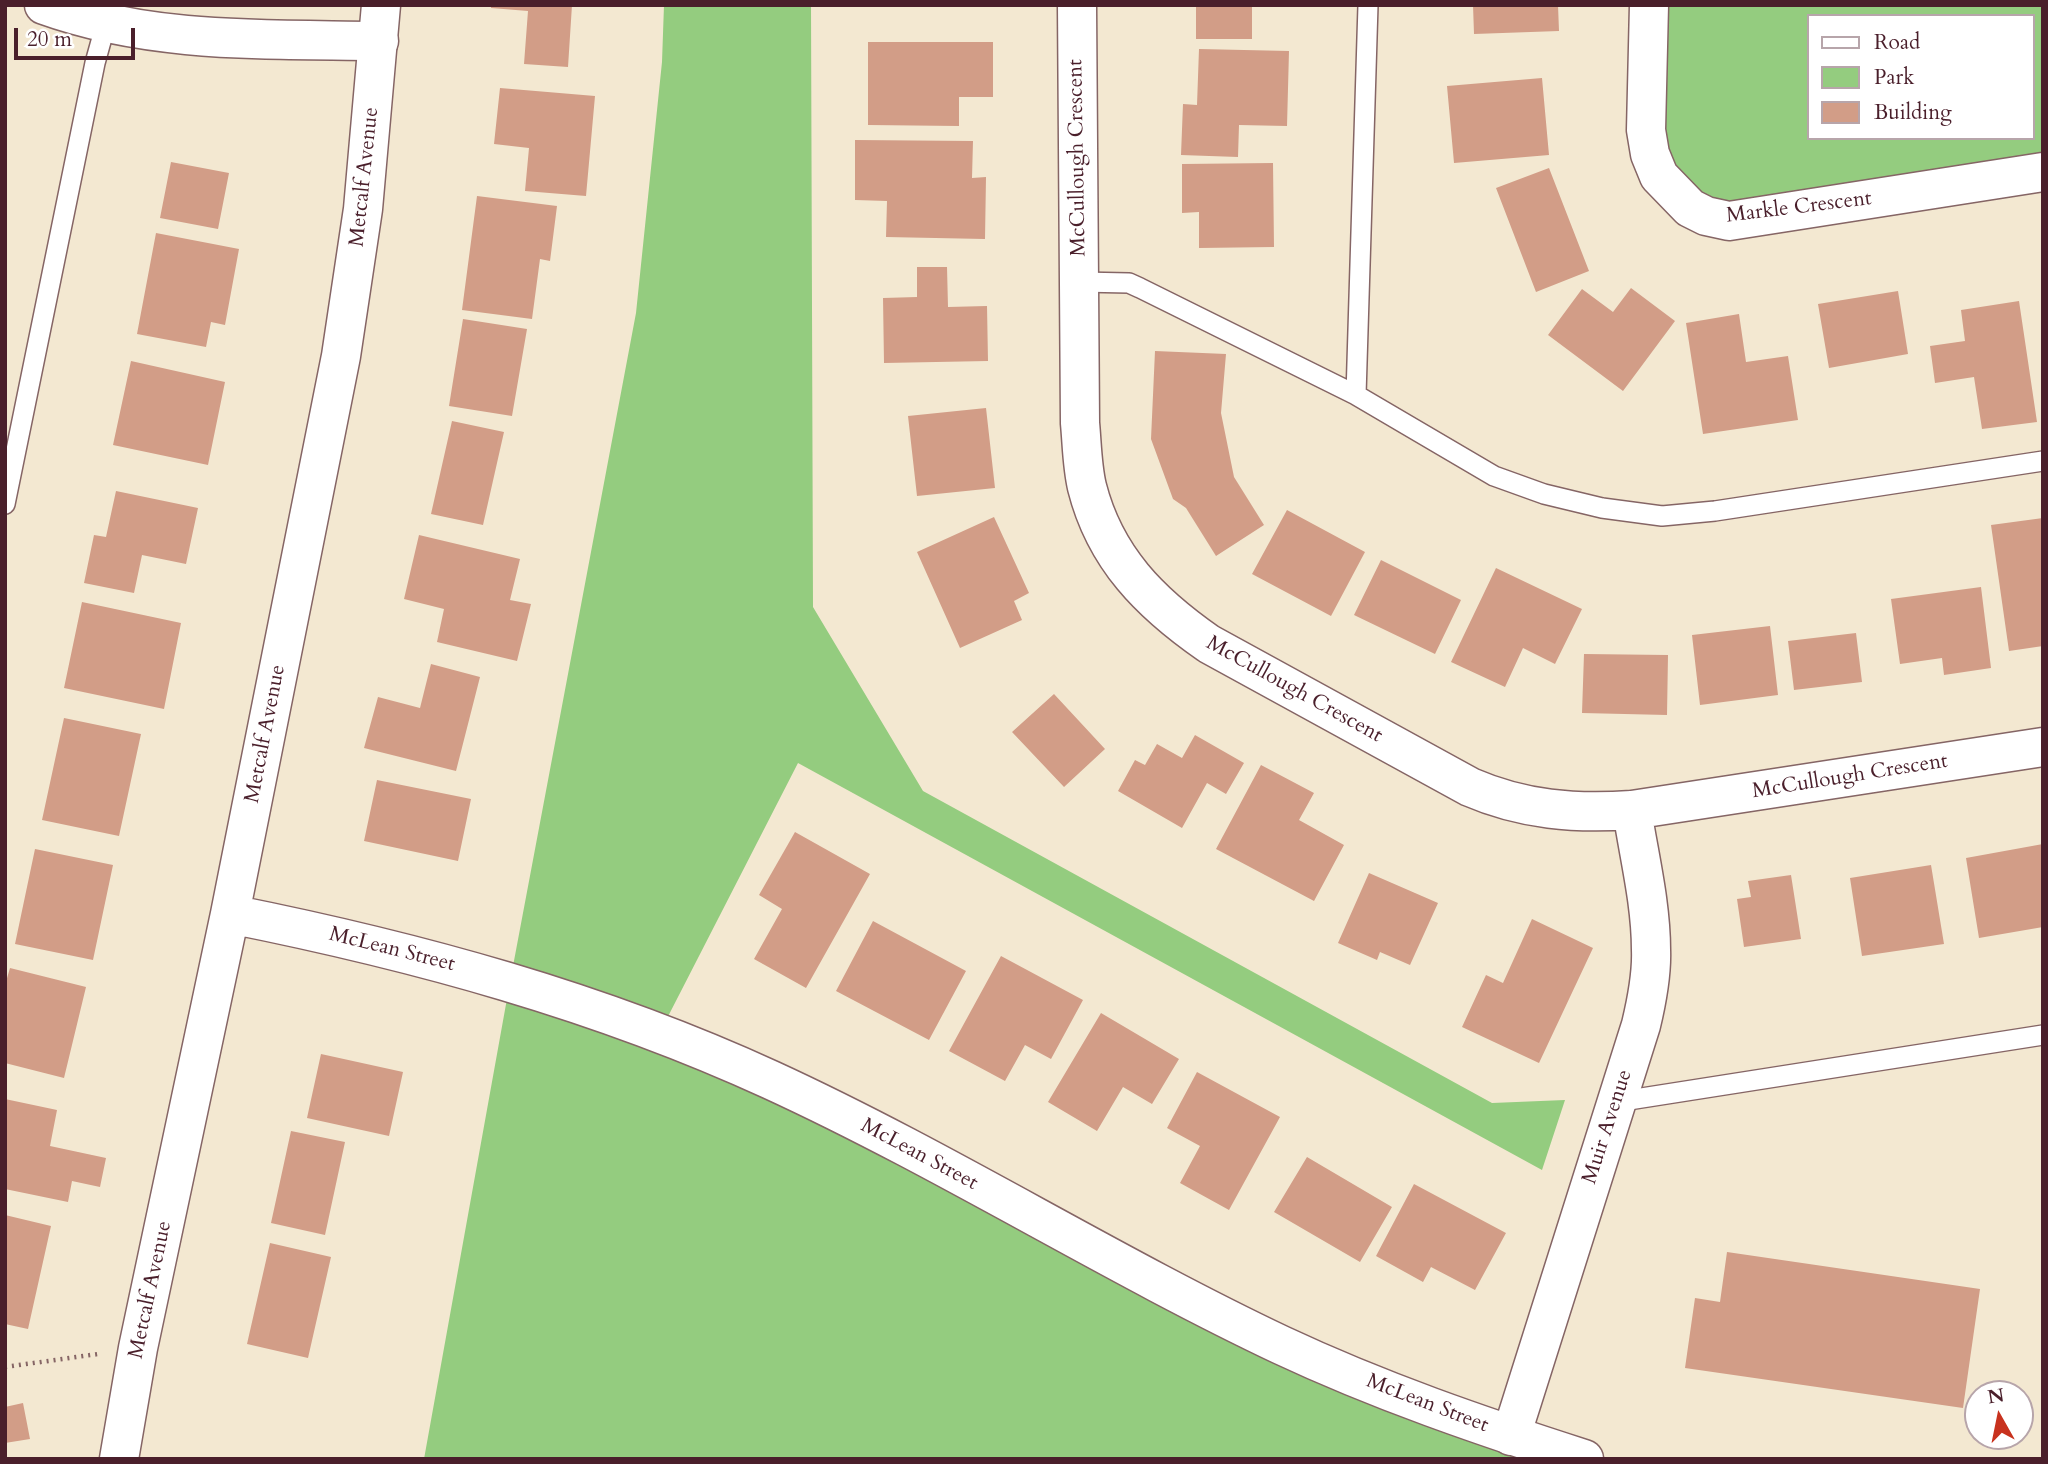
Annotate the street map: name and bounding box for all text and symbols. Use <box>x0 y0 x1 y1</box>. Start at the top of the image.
scale bar <box>18 14 138 58</box>
legend <box>1806 14 2034 140</box>
text: 20 m <box>27 25 72 54</box>
text: Road <box>1874 28 1920 57</box>
street label: McCullough Crescent <box>1064 59 1092 257</box>
text: Park <box>1874 63 1914 92</box>
text: Building <box>1874 98 1952 127</box>
street label: Metcalf Avenue <box>345 106 385 248</box>
street label: Markle Crescent <box>1725 187 1873 229</box>
street label: McCullough Crescent <box>1202 631 1386 749</box>
street label: Metcalf Avenue <box>240 663 292 805</box>
street label: McCullough Crescent <box>1751 749 1949 805</box>
street label: McLean Street <box>326 922 458 978</box>
street label: Muir Avenue <box>1578 1067 1638 1187</box>
street label: McLean Street <box>856 1114 982 1196</box>
street label: Metcalf Avenue <box>124 1219 178 1361</box>
street label: McLean Street <box>1362 1369 1492 1439</box>
north arrow <box>1964 1380 2034 1450</box>
text: N <box>1986 1382 2006 1410</box>

